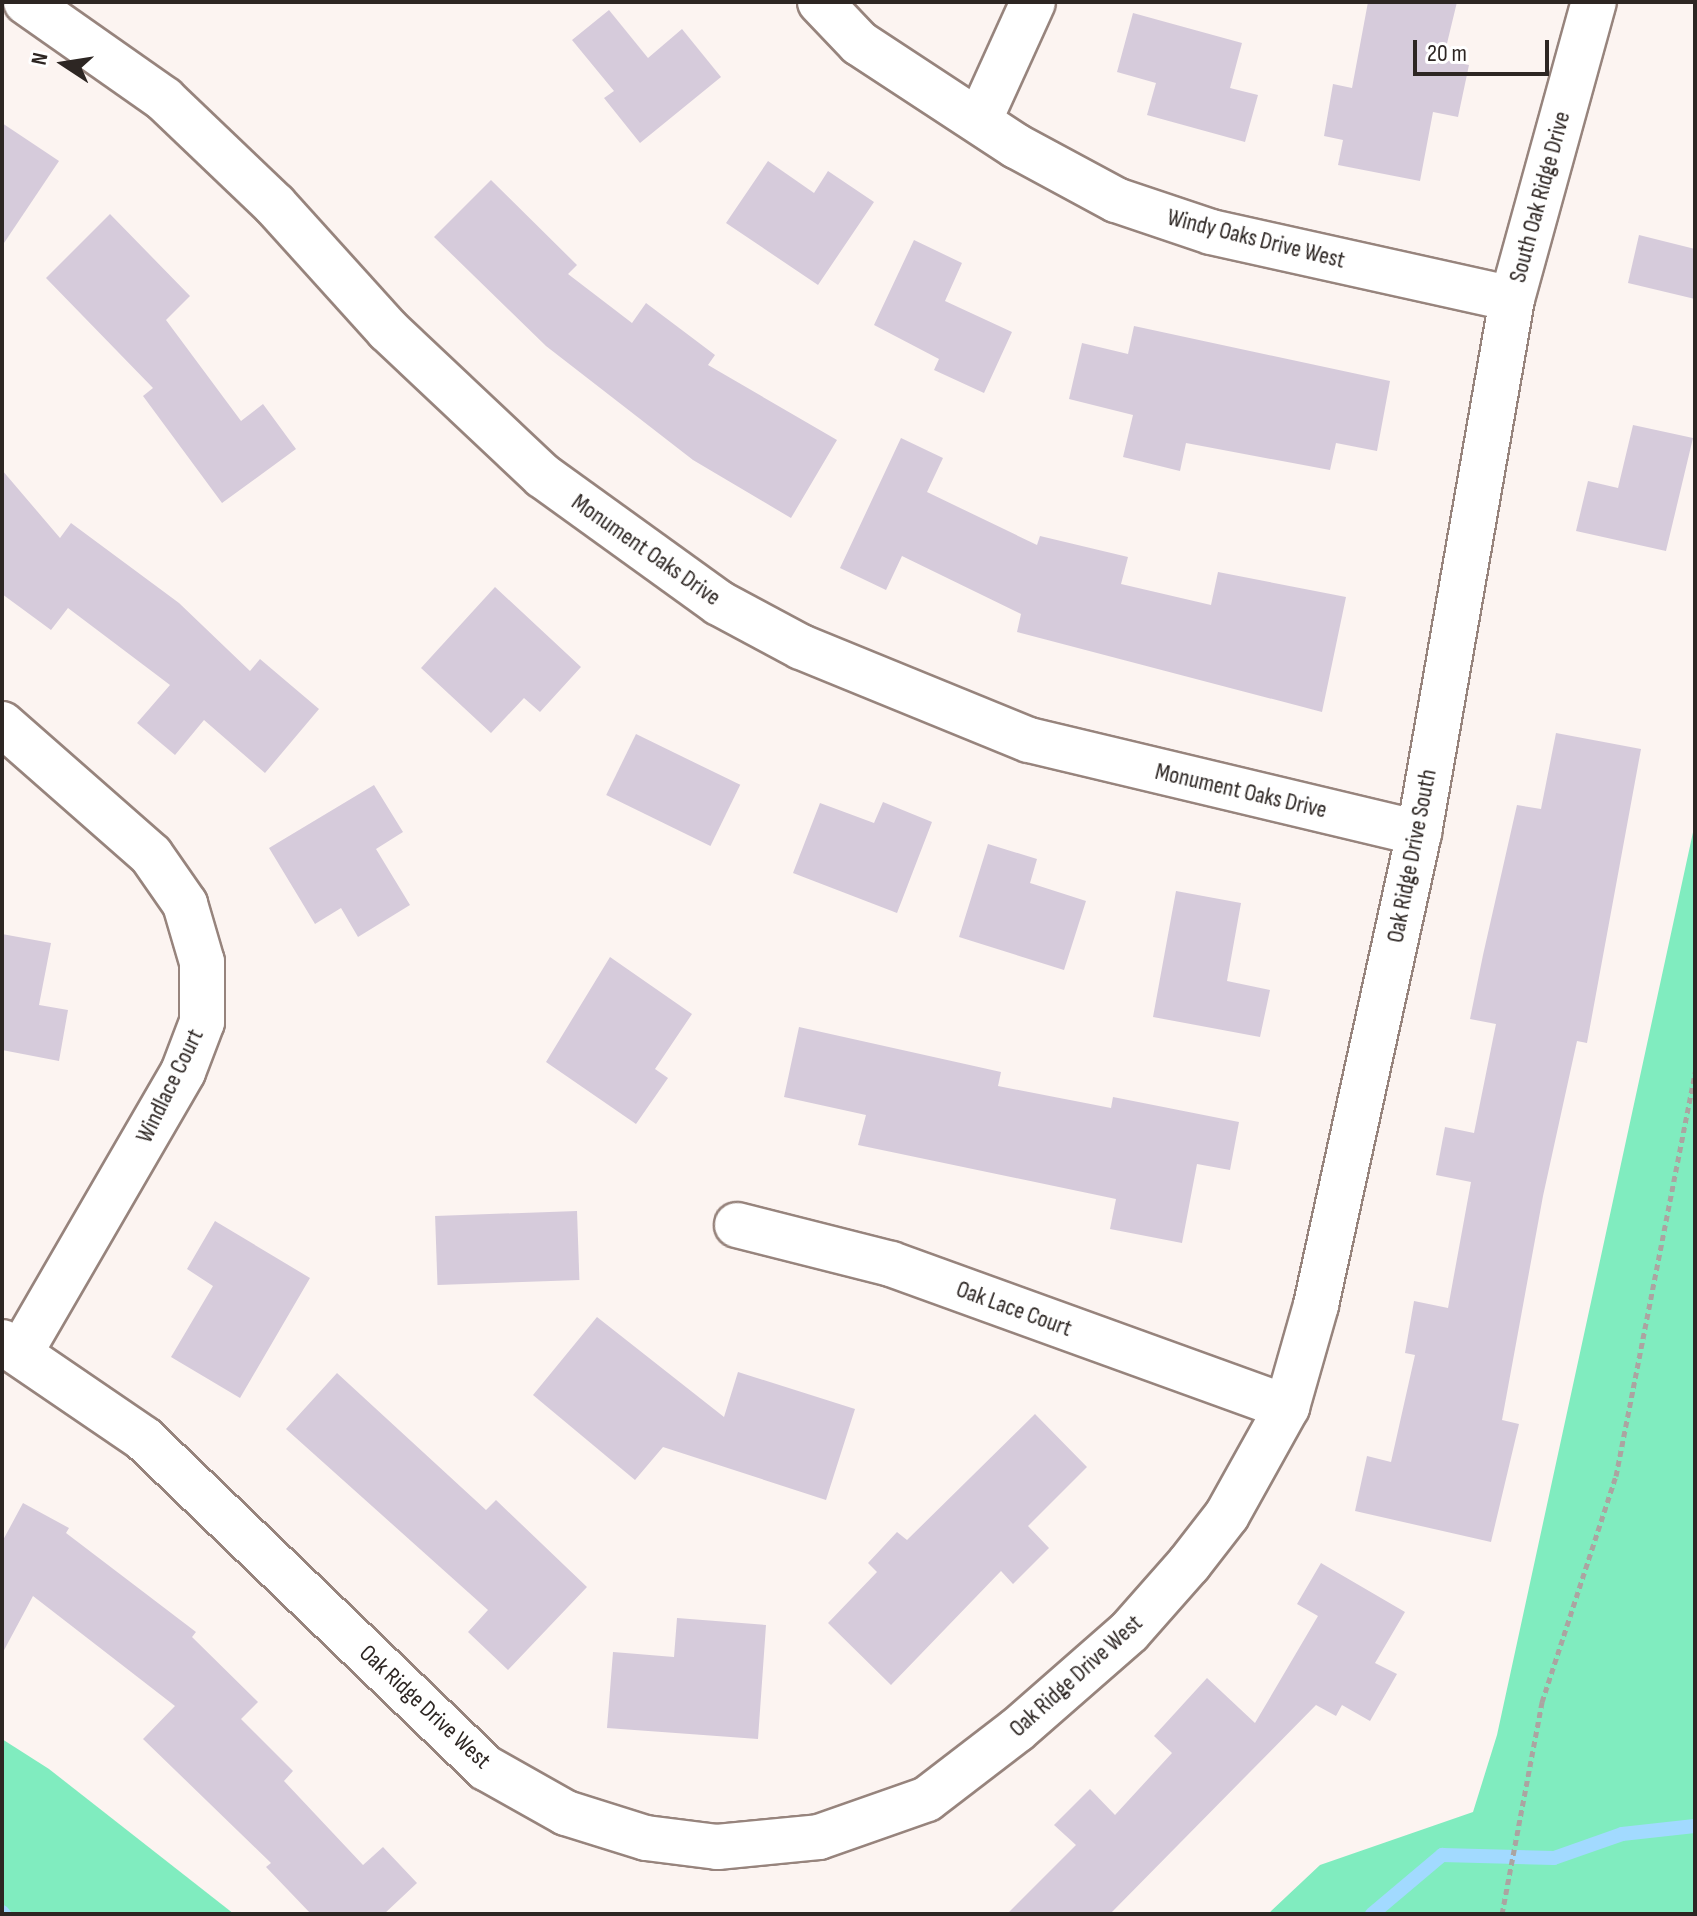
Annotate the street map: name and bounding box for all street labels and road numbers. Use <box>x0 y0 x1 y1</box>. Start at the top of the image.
street label: South Oak Ridge Drive <box>1503 108 1577 286</box>
street label: Windy Oaks Drive West <box>1164 203 1348 275</box>
street label: Monument Oaks Drive <box>566 488 726 612</box>
street label: Monument Oaks Drive <box>1152 757 1330 825</box>
street label: Oak Ridge Drive South <box>1381 767 1443 945</box>
street label: Windlace Court <box>130 1024 210 1148</box>
street label: Oak Lace Court <box>952 1275 1076 1343</box>
street label: Oak Ridge Drive West <box>1004 1609 1148 1743</box>
street label: Oak Ridge Drive West <box>353 1639 497 1775</box>

